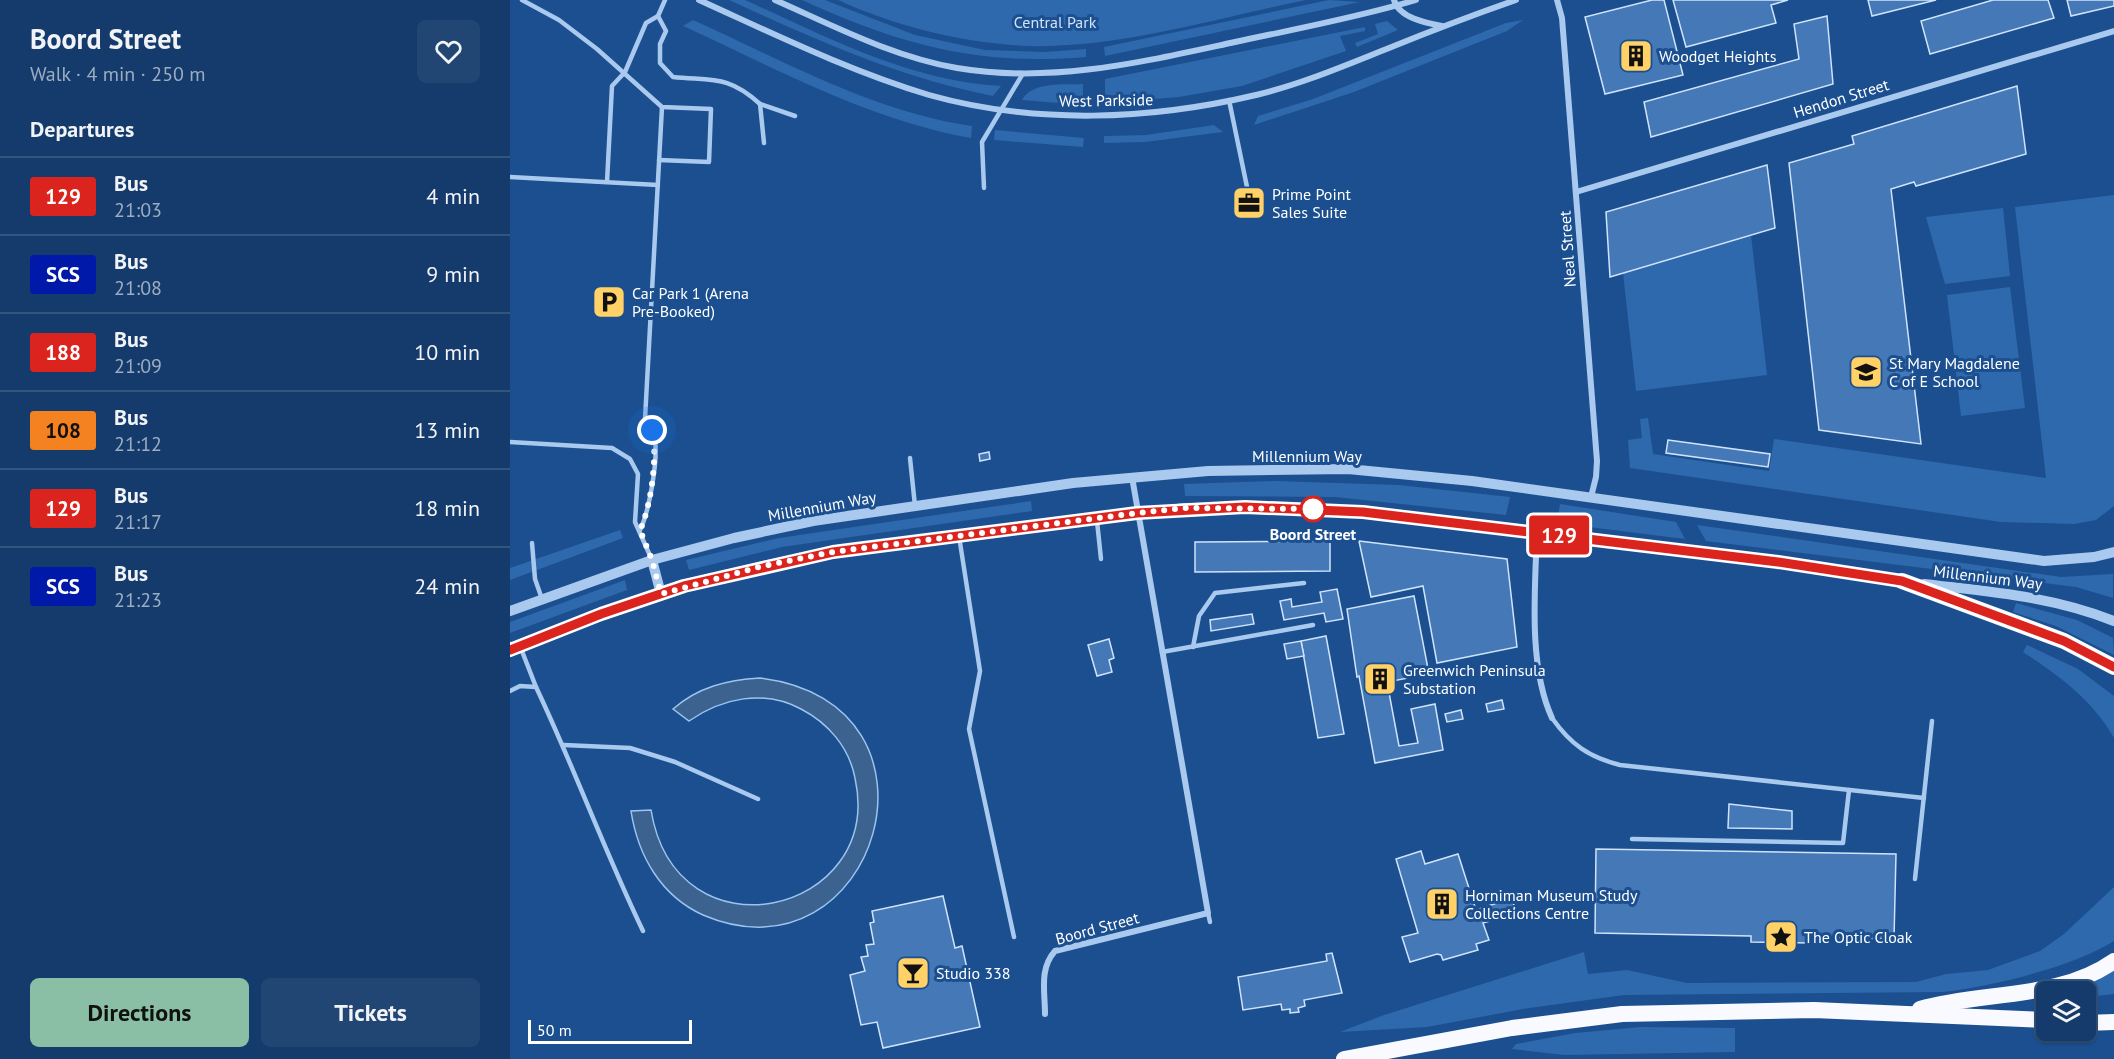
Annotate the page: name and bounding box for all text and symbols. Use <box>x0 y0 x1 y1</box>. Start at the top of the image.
park label: Central Park <box>1014 12 1097 32</box>
text: Boord Street <box>30 20 181 57</box>
button: heart <box>417 20 480 83</box>
building icon: Woodget Heights <box>1618 38 1654 74</box>
place label: Woodget Heights <box>1659 46 1777 66</box>
text: Walk · 4 min · 250 m <box>30 61 206 87</box>
street label: Hendon Street <box>1791 74 1892 122</box>
street label: West Parkside <box>1059 89 1153 111</box>
text: Departures <box>30 115 134 143</box>
text: Bus <box>114 169 148 197</box>
text: 4 min <box>426 182 480 210</box>
text: 129 <box>45 183 81 210</box>
place label: Prime Point Sales Suite <box>1272 184 1351 222</box>
office icon: Prime Point Sales Suite <box>1231 185 1267 221</box>
text: 21:03 <box>114 197 162 223</box>
street label: Neal Street <box>1554 210 1580 288</box>
text: Bus <box>114 247 148 275</box>
text: 9 min <box>426 260 480 288</box>
text: SCS <box>46 261 80 288</box>
text: 21:08 <box>114 275 162 301</box>
place label: Car Park 1 (Arena Pre-Booked) <box>632 283 749 321</box>
parking icon: Car Park 1 (Arena Pre-Booked) <box>591 284 627 320</box>
text: Bus <box>114 325 148 353</box>
text: 10 min <box>414 338 480 366</box>
text: 188 <box>45 339 81 366</box>
text: 21:09 <box>114 353 162 379</box>
place label: St Mary Magdalene C of E School <box>1889 353 2020 391</box>
school or university icon: St Mary Magdalene C of E School <box>1848 354 1884 390</box>
text: Bus <box>114 403 148 431</box>
your location <box>637 415 667 445</box>
text: 13 min <box>414 416 480 444</box>
text: 108 <box>45 417 81 444</box>
text: 21:12 <box>114 431 162 457</box>
street label: Millennium Way <box>1252 446 1362 466</box>
text: Bus <box>114 481 148 509</box>
street label: Millennium Way <box>766 487 878 525</box>
text: 18 min <box>414 494 480 522</box>
text: 129 <box>45 495 81 522</box>
marker: Boord Street <box>1300 496 1326 522</box>
text: 21:17 <box>114 509 162 535</box>
line badge: 129 <box>1524 516 1594 554</box>
text: 129 <box>1541 522 1577 549</box>
place label: Boord Street <box>1270 524 1357 544</box>
text: Bus <box>114 559 148 587</box>
street label: Millennium Way <box>1932 560 2044 594</box>
text: 24 min <box>414 572 480 600</box>
text: SCS <box>46 573 80 600</box>
text: 21:23 <box>114 587 162 613</box>
place label: Greenwich Peninsula Substation <box>1403 660 1546 698</box>
building icon: Greenwich Peninsula Substation <box>1362 661 1398 697</box>
place label: Horniman Museum Study Collections Centre <box>1465 885 1638 923</box>
building icon: Horniman Museum Study Collections Centre <box>1424 886 1460 922</box>
street label: Boord Street <box>1053 907 1142 949</box>
place icon: The Optic Cloak <box>1763 919 1799 955</box>
place label: The Optic Cloak <box>1804 927 1913 947</box>
bar icon: Studio 338 <box>895 955 931 991</box>
place label: Studio 338 <box>936 963 1010 983</box>
button: Directions <box>30 978 249 1047</box>
button: Tickets <box>261 978 480 1047</box>
map controls <box>2036 981 2096 1041</box>
button: layers <box>2036 981 2096 1041</box>
scale bar <box>528 1017 692 1044</box>
text: 50 m <box>537 1020 572 1040</box>

